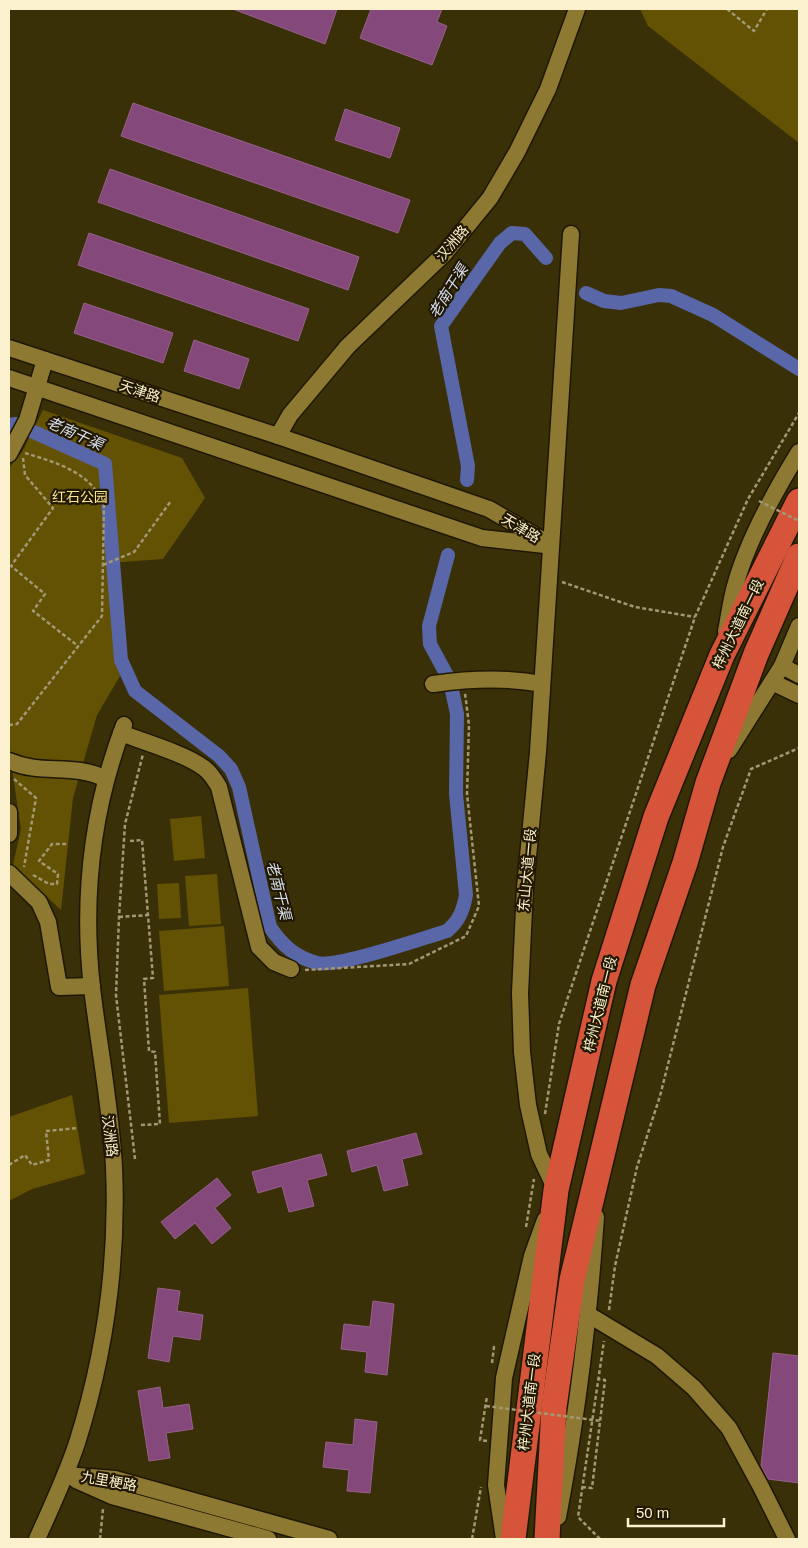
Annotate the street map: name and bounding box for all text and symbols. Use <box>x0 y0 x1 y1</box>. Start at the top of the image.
street label: 汉洲路 <box>432 222 472 264</box>
water label: 老南干渠 <box>425 259 472 321</box>
street label: 天津路 <box>118 377 162 405</box>
water label: 老南干渠 <box>44 413 108 454</box>
park label: 红石公园 <box>52 489 108 505</box>
street label: 天津路 <box>499 510 543 546</box>
street label: 梓州大道南一段 <box>709 576 767 672</box>
street label: 东山大道一段 <box>515 827 539 913</box>
water label: 老南干渠 <box>263 859 295 923</box>
street label: 梓州大道南一段 <box>580 955 620 1053</box>
street label: 汉洲路 <box>100 1114 120 1158</box>
street label: 梓州大道南一段 <box>515 1352 543 1452</box>
street label: 九里梗路 <box>80 1468 138 1494</box>
scale bar <box>628 1496 724 1528</box>
text: 50 m <box>636 1504 669 1521</box>

